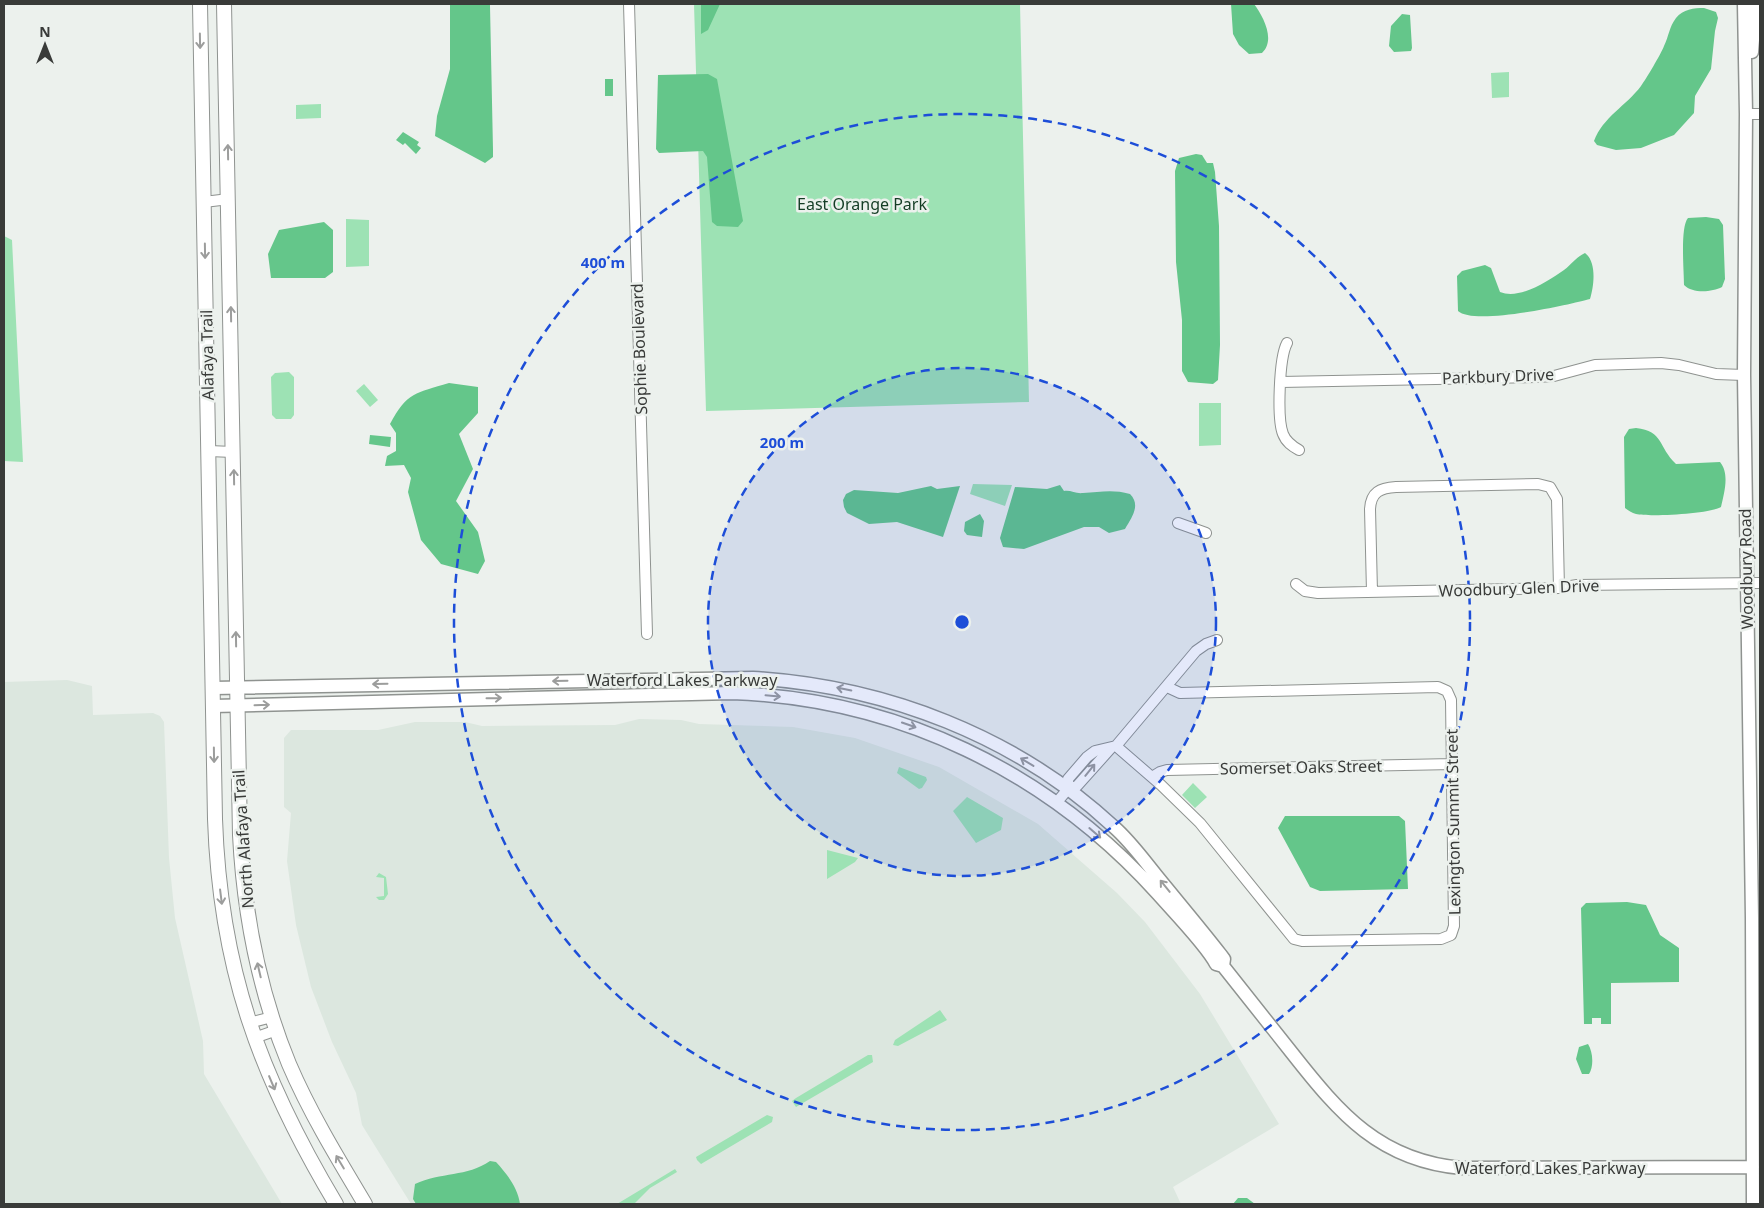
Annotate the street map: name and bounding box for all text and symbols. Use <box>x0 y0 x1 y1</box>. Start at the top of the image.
north arrow <box>20 20 70 70</box>
text: N <box>39 22 51 41</box>
one-way arrow <box>196 33 205 49</box>
one-way arrow <box>223 144 232 160</box>
park label: East Orange Park <box>797 193 927 215</box>
one-way arrow <box>200 242 210 258</box>
text: 400 m <box>581 252 625 272</box>
street label: Sophie Boulevard <box>626 283 652 415</box>
one-way arrow <box>226 307 236 323</box>
street label: Alafaya Trail <box>195 309 219 401</box>
street label: Parkbury Drive <box>1442 363 1554 389</box>
text: 200 m <box>760 432 804 452</box>
one-way arrow <box>229 469 239 486</box>
street label: Woodbury Road <box>1734 508 1758 630</box>
street label: Woodbury Glen Drive <box>1438 574 1600 602</box>
centre of rings <box>953 613 971 631</box>
one-way arrow <box>231 632 241 648</box>
street label: Waterford Lakes Parkway <box>587 669 778 691</box>
one-way arrow <box>552 676 568 686</box>
one-way arrow <box>372 679 388 689</box>
one-way arrow <box>837 684 853 693</box>
one-way arrow <box>764 691 780 700</box>
one-way arrow <box>486 694 502 703</box>
one-way arrow <box>254 700 270 710</box>
one-way arrow <box>901 721 916 730</box>
street label: Lexington Summit Street <box>1440 728 1466 915</box>
one-way arrow <box>209 746 219 762</box>
street label: Somerset Oaks Street <box>1220 755 1382 779</box>
one-way arrow <box>1020 756 1034 766</box>
one-way arrow <box>1084 764 1095 777</box>
street label: North Alafaya Trail <box>227 769 259 909</box>
one-way arrow <box>1088 827 1101 838</box>
one-way arrow <box>1159 880 1170 893</box>
one-way arrow <box>216 888 226 904</box>
one-way arrow <box>254 963 263 979</box>
one-way arrow <box>267 1075 277 1090</box>
one-way arrow <box>335 1155 345 1170</box>
street label: Waterford Lakes Parkway <box>1455 1157 1646 1179</box>

